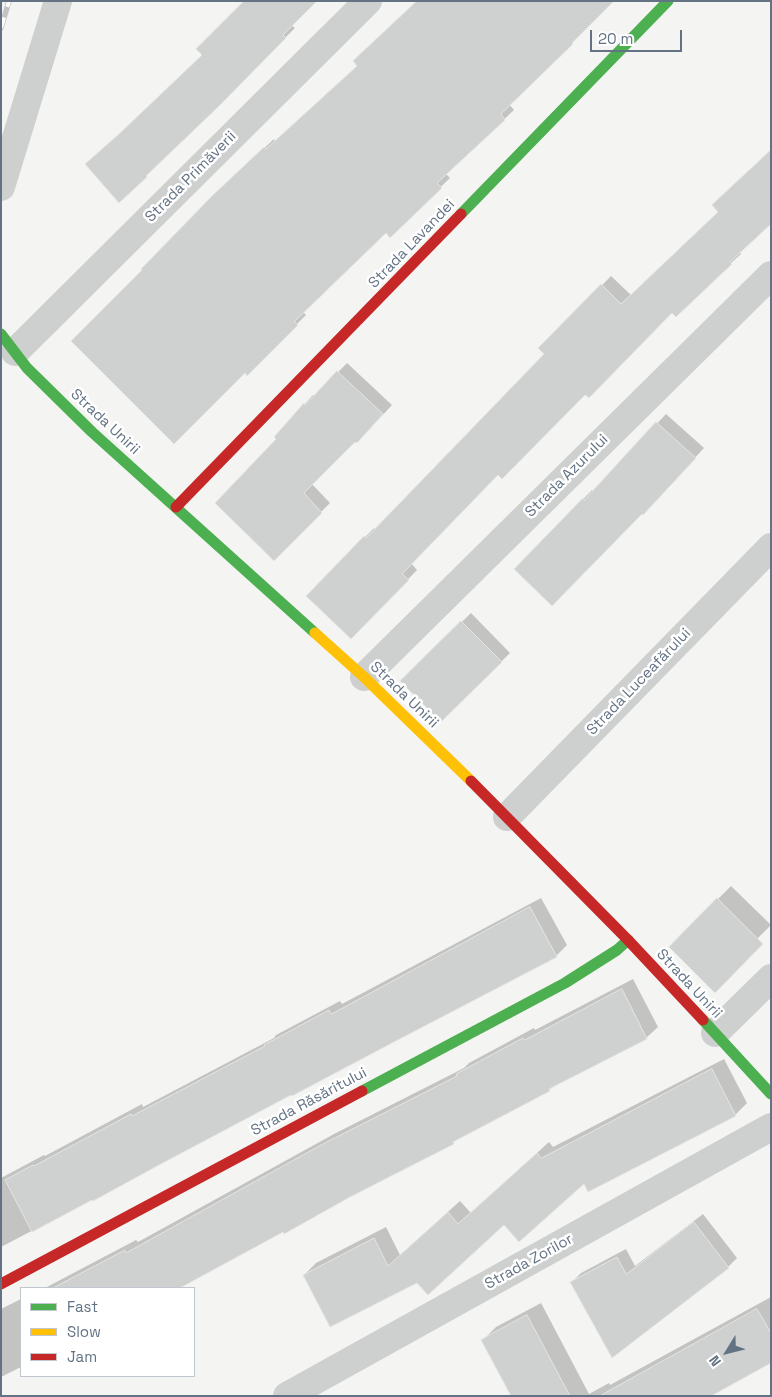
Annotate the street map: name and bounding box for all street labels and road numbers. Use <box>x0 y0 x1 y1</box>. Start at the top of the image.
street label: Strada Primăverii <box>142 128 240 226</box>
street label: Strada Lavandei <box>365 196 459 292</box>
street label: Strada Unirii <box>67 385 143 459</box>
street label: Strada Azurului <box>522 431 612 521</box>
street label: Strada Luceafǎrului <box>583 625 695 739</box>
street label: Strada Unirii <box>366 658 442 732</box>
street label: Strada Unirii <box>652 946 726 1022</box>
street label: Strada Răsăritului <box>248 1064 370 1140</box>
street label: Strada Zorilor <box>482 1230 576 1294</box>

